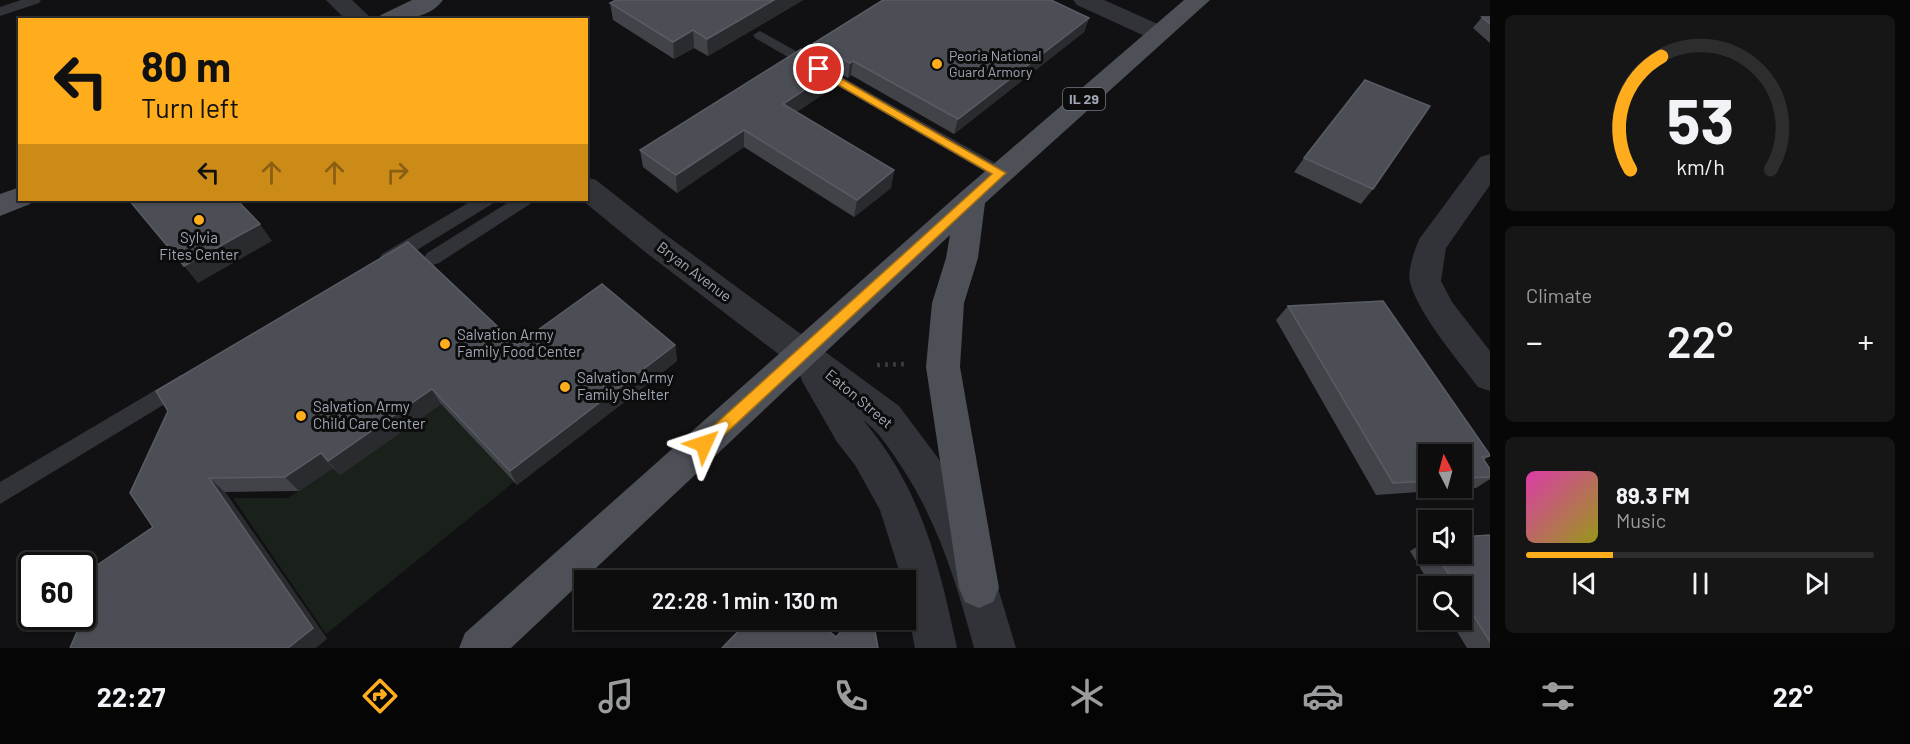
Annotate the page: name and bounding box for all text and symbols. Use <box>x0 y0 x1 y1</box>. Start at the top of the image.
text: 80 m <box>141 40 231 90</box>
icon: left <box>42 42 120 120</box>
pin <box>793 43 844 94</box>
place label: Peoria National Guard Armory <box>949 47 1042 80</box>
icon: arrive <box>802 52 835 85</box>
marker: Peoria National Guard Armory <box>930 57 944 71</box>
text: 53 <box>1666 82 1734 156</box>
road number: IL 29 <box>1063 88 1105 110</box>
text: Turn left <box>141 91 239 123</box>
text: km/h <box>1676 154 1724 179</box>
icon: left <box>192 156 225 189</box>
icon: ahead <box>255 156 288 189</box>
icon: ahead <box>318 156 351 189</box>
icon: right <box>381 156 414 189</box>
marker: Sylvia Fites Center <box>192 213 206 227</box>
place label: Sylvia Fites Center <box>159 228 239 263</box>
street label: Bryan Avenue <box>654 237 735 305</box>
text: Climate <box>1526 283 1592 307</box>
text: 22° <box>1667 313 1733 367</box>
text: − <box>1526 321 1543 361</box>
text: + <box>1857 321 1874 361</box>
place label: Salvation Army Family Food Center <box>457 325 582 360</box>
marker: Salvation Army Family Food Center <box>438 337 452 351</box>
street label: Eaton Street <box>822 365 897 432</box>
place label: Salvation Army Family Shelter <box>577 368 674 403</box>
marker: Salvation Army Family Shelter <box>558 380 572 394</box>
place label: Salvation Army Child Care Center <box>313 397 426 432</box>
marker: Salvation Army Child Care Center <box>294 409 308 423</box>
position arrow <box>672 412 736 476</box>
north arrow <box>1418 444 1472 498</box>
map controls <box>1418 444 1472 630</box>
text: 89.3 FM <box>1616 482 1690 508</box>
text: Music <box>1616 508 1666 532</box>
button: sound <box>1418 510 1472 564</box>
speed limit sign: 60 <box>18 552 96 630</box>
icon: previous <box>1568 567 1601 600</box>
icon: pause <box>1684 567 1717 600</box>
icon: next <box>1800 567 1833 600</box>
button: search <box>1418 576 1472 630</box>
text: 22:28 · 1 min · 130 m <box>652 587 838 613</box>
icon: directions <box>359 675 401 717</box>
icon: music <box>595 675 637 717</box>
icon: phone <box>830 675 872 717</box>
icon: climate <box>1066 675 1108 717</box>
icon: car <box>1302 675 1344 717</box>
icon: filters <box>1537 675 1579 717</box>
text: 22:27 <box>97 680 165 712</box>
text: 22° <box>1773 680 1813 712</box>

